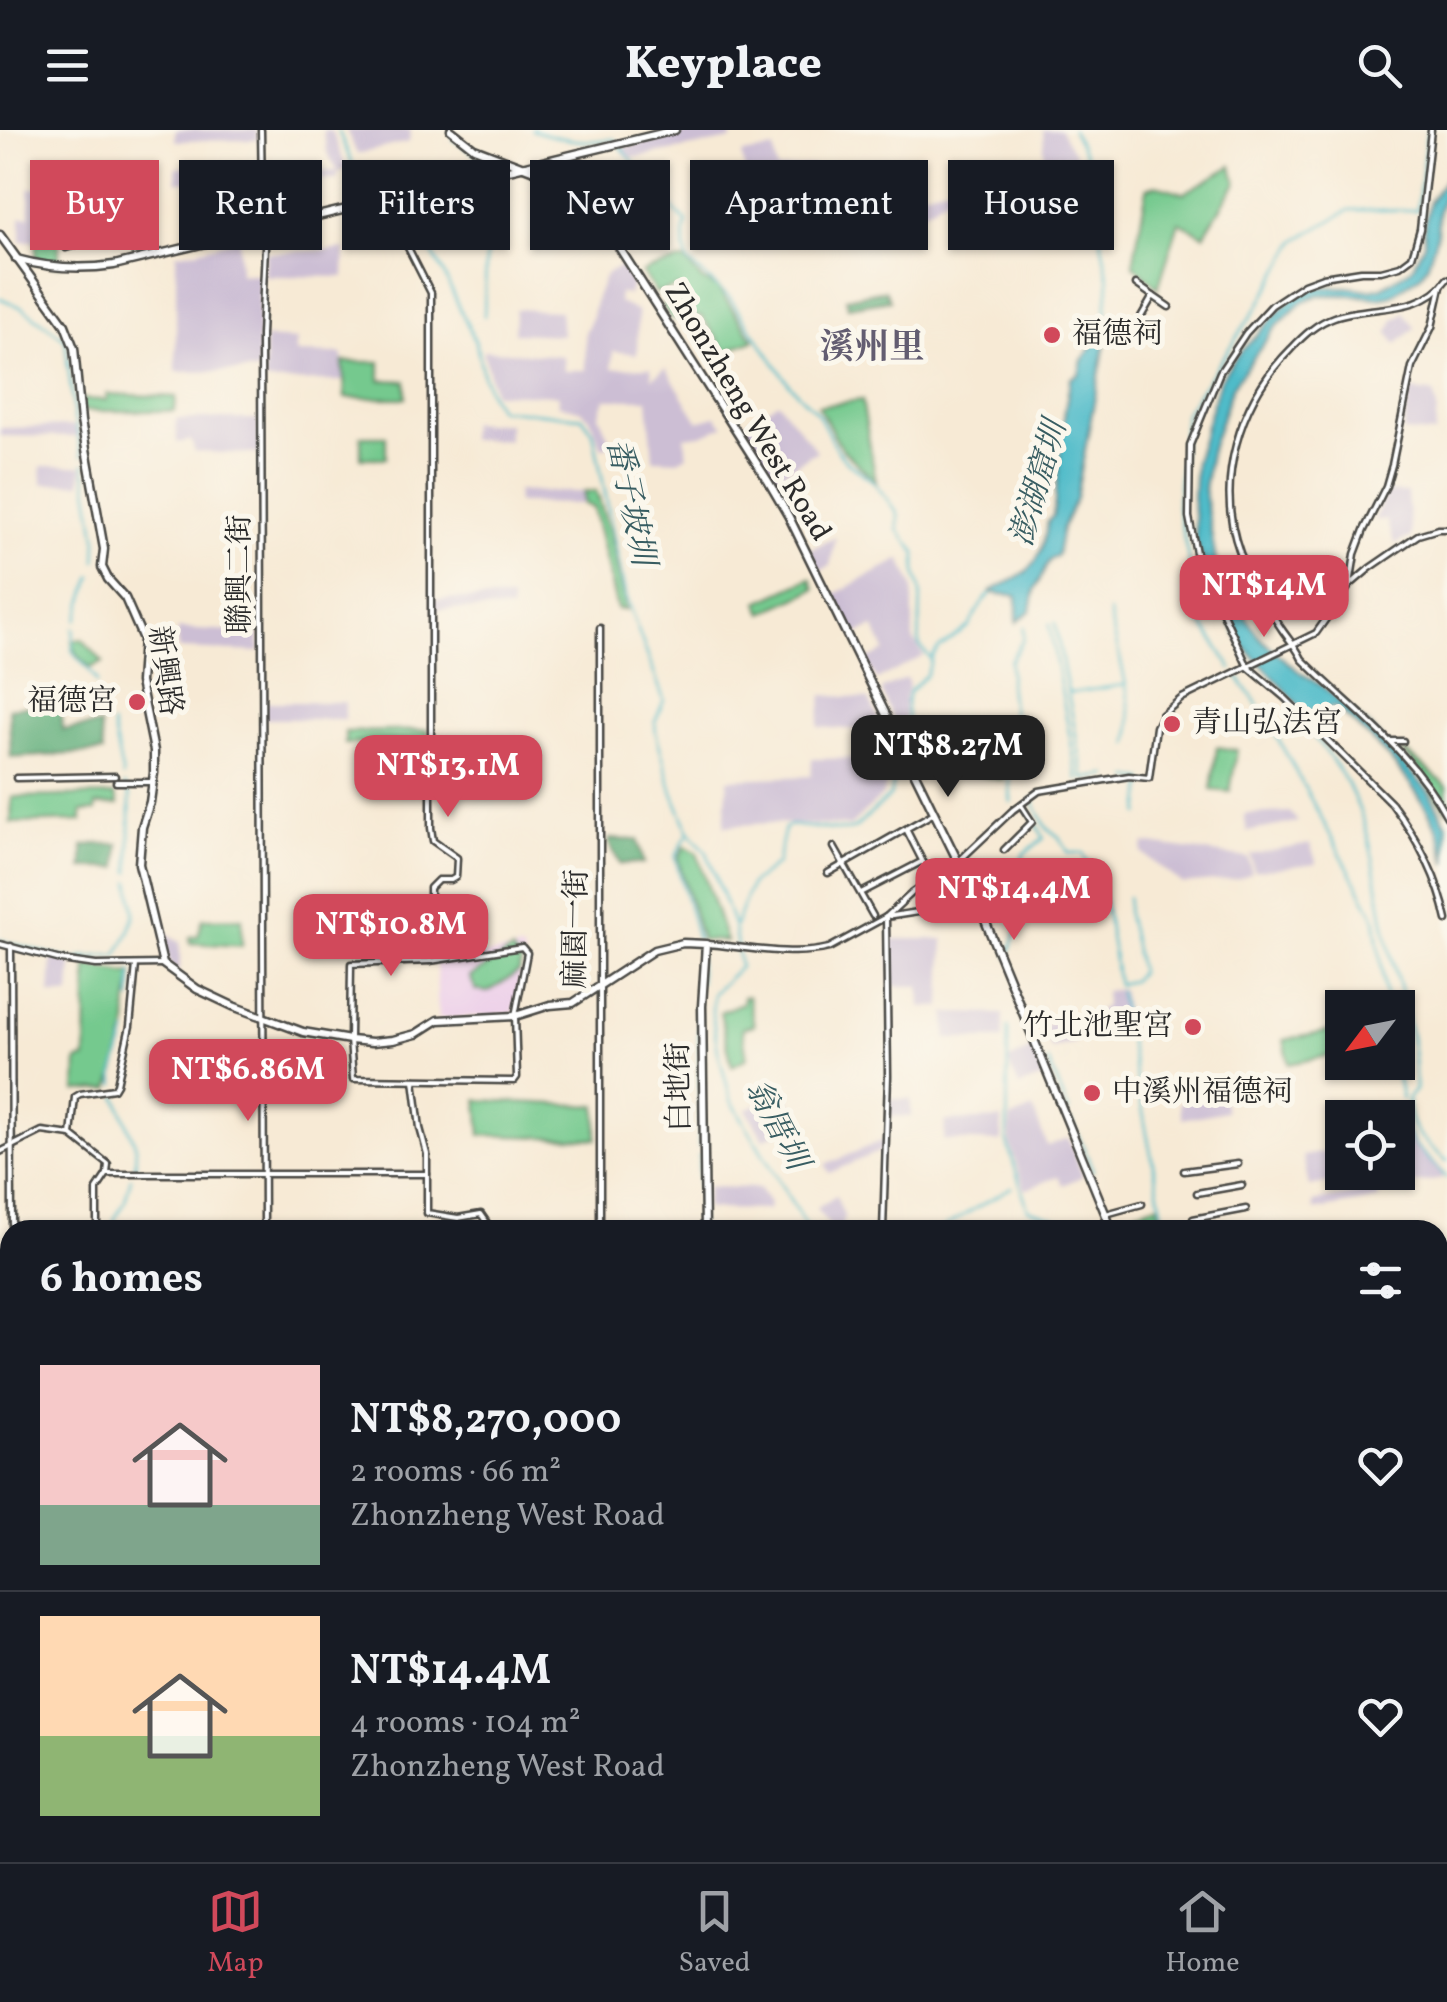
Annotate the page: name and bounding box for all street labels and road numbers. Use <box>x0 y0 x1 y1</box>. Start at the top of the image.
street label: Zhonzheng West Road <box>653 275 841 549</box>
street label: 聯興二街 <box>220 514 262 634</box>
street label: 新興路 <box>137 624 191 718</box>
street label: 麻園一街 <box>555 869 599 989</box>
street label: 白地街 <box>658 1042 702 1132</box>

